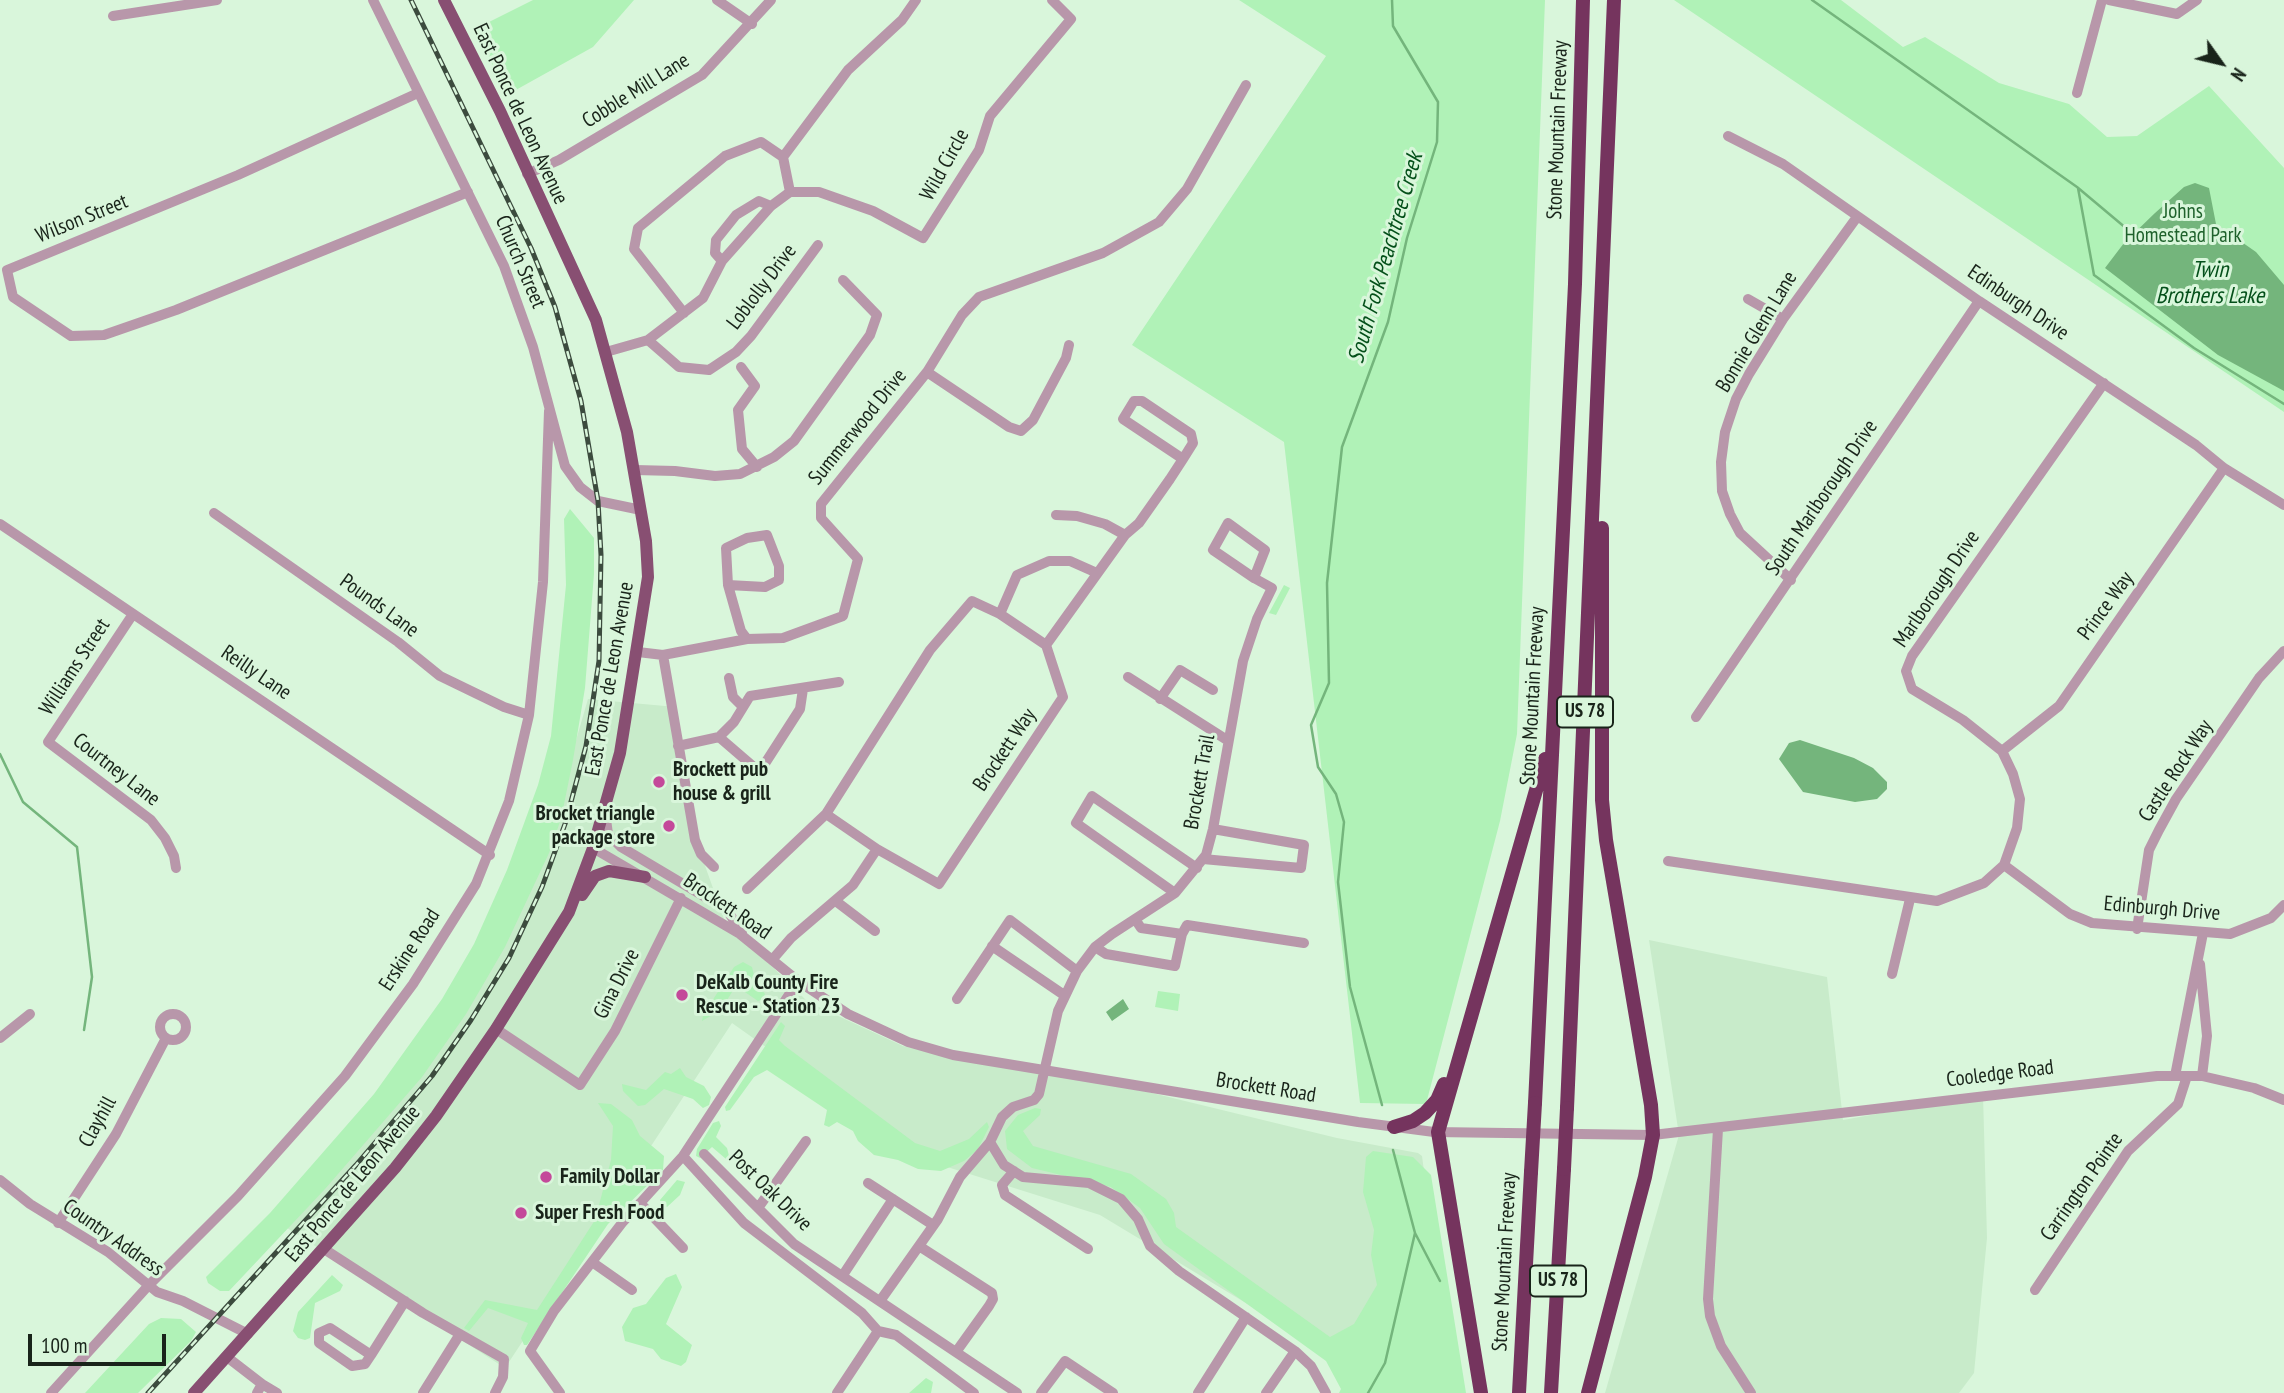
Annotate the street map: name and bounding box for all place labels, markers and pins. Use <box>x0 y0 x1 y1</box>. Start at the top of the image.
place label: Brockett pub house & grill <box>673 757 771 807</box>
marker: Brockett pub house & grill <box>651 774 667 790</box>
place label: Brocket triangle package store <box>536 801 655 851</box>
marker: Brocket triangle package store <box>661 818 677 834</box>
place label: DeKalb County Fire Rescue - Station 23 <box>696 970 841 1020</box>
marker: DeKalb County Fire Rescue - Station 23 <box>674 987 690 1003</box>
place label: Family Dollar <box>560 1164 660 1190</box>
marker: Family Dollar <box>538 1169 554 1185</box>
place label: Super Fresh Food <box>535 1200 664 1226</box>
marker: Super Fresh Food <box>513 1205 529 1221</box>

